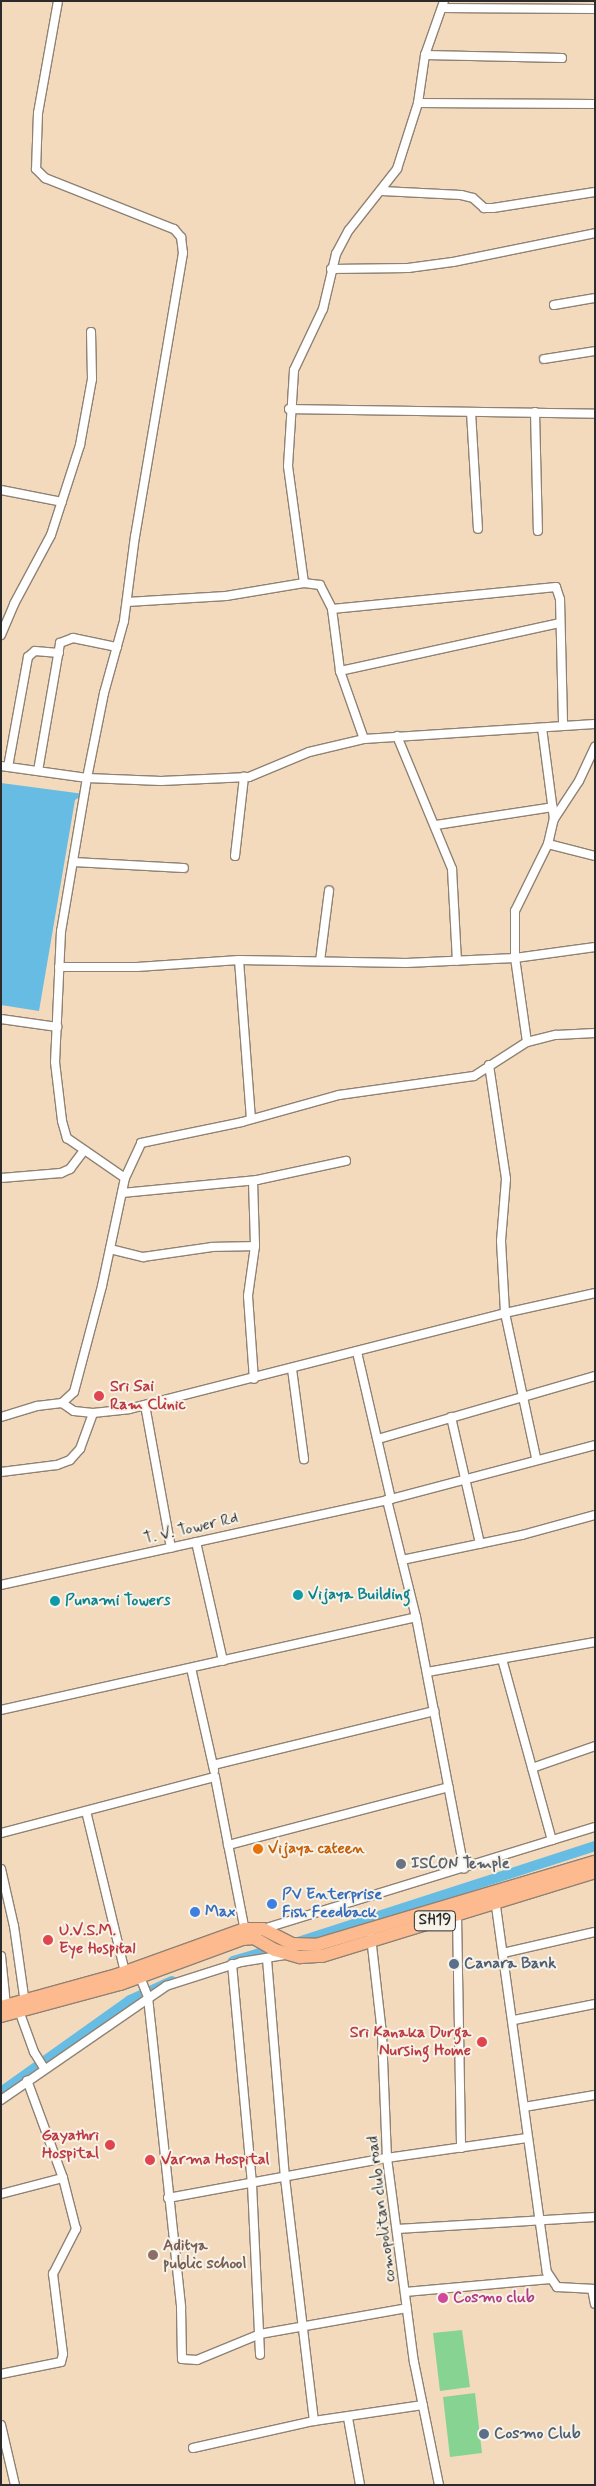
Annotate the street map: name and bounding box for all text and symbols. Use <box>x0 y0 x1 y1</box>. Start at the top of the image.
place label: Sri Sai Ram Clinic <box>110 1377 187 1415</box>
marker: Sri Sai Ram Clinic <box>92 1389 106 1403</box>
street label: T. V. Tower Rd <box>142 1509 240 1549</box>
place label: Vijaya Building <box>308 1585 410 1605</box>
marker: Vijaya Building <box>292 1589 304 1601</box>
place label: Punami Towers <box>65 1591 170 1611</box>
marker: Punami Towers <box>49 1595 61 1607</box>
place label: Vijaya cateen <box>268 1839 365 1859</box>
marker: Vijaya cateen <box>252 1843 264 1855</box>
place label: ISCON Temple <box>411 1854 510 1874</box>
marker: ISCON Temple <box>395 1858 407 1870</box>
place label: PV Enterprise Fish Feedback <box>282 1885 377 1923</box>
marker: PV Enterprise Fish Feedback <box>266 1898 278 1910</box>
place label: Max <box>205 1902 235 1922</box>
marker: Max <box>189 1906 201 1918</box>
road number: SH19 <box>414 1908 456 1934</box>
place label: U.V.S.M. Eye Hospital <box>59 1921 145 1959</box>
marker: U.V.S.M. Eye Hospital <box>41 1933 55 1947</box>
place label: Canara Bank <box>464 1954 556 1974</box>
marker: Canara Bank <box>448 1958 460 1970</box>
place label: Sri Kanaka Durga Nursing Home <box>349 2023 471 2061</box>
marker: Sri Kanaka Durga Nursing Home <box>475 2035 489 2049</box>
place label: Gayathri Hospital <box>42 2126 99 2164</box>
street label: comopolitan club road <box>364 2135 400 2283</box>
marker: Gayathri Hospital <box>103 2138 117 2152</box>
place label: Varma Hospital <box>161 2150 272 2170</box>
marker: Varma Hospital <box>143 2153 157 2167</box>
place label: Aditya public school <box>163 2236 246 2274</box>
marker: Aditya public school <box>147 2249 159 2261</box>
place label: Cosmo club <box>453 2288 533 2308</box>
marker: Cosmo club <box>437 2292 449 2304</box>
place label: Cosmo Club <box>494 2424 579 2444</box>
marker: Cosmo Club <box>478 2428 490 2440</box>

